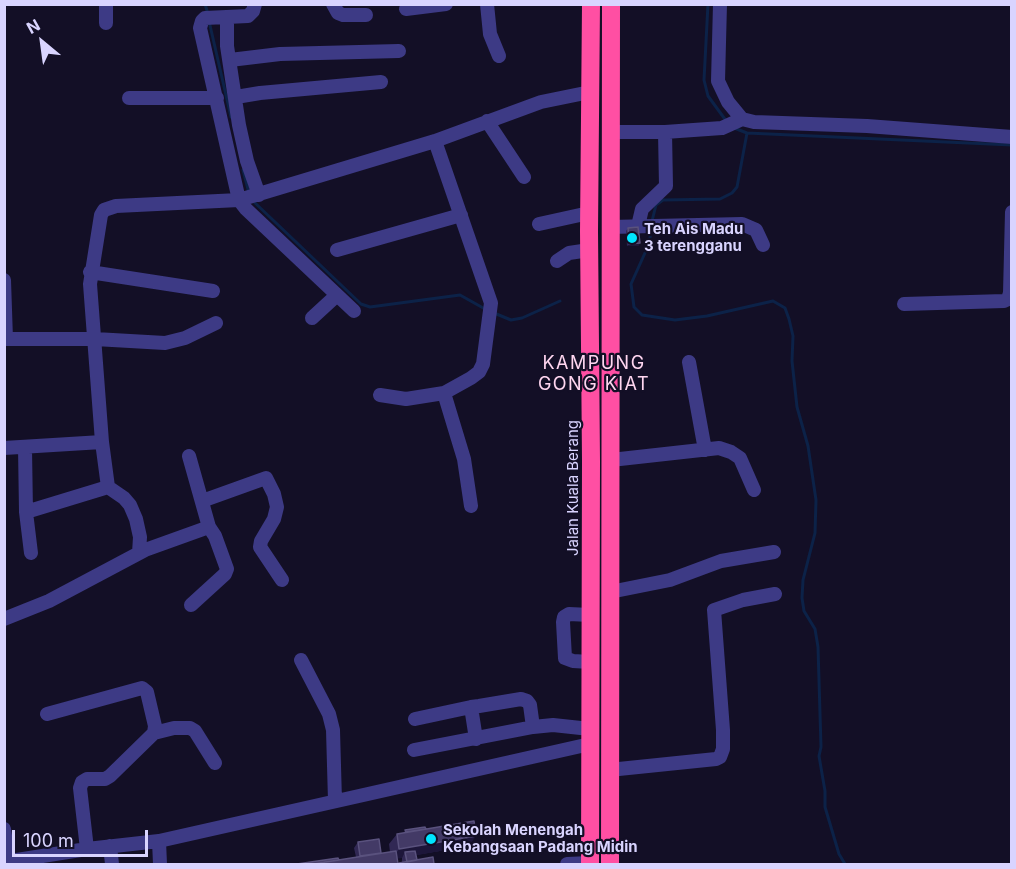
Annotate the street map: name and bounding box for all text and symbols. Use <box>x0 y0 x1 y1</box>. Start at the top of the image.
north arrow <box>12 12 72 72</box>
text: N <box>23 15 43 38</box>
place label: Teh Ais Madu 3 terengganu <box>644 220 743 255</box>
marker: Teh Ais Madu 3 terengganu <box>625 231 639 245</box>
district label: KAMPUNG GONG KIAT <box>538 353 650 395</box>
street label: Jalan Kuala Berang <box>564 420 582 556</box>
scale bar <box>15 818 152 856</box>
place label: Sekolah Menengah Kebangsaan Padang Midin <box>443 821 638 856</box>
text: 100 m <box>23 830 74 851</box>
marker: Sekolah Menengah Kebangsaan Padang Midin <box>424 832 438 846</box>

